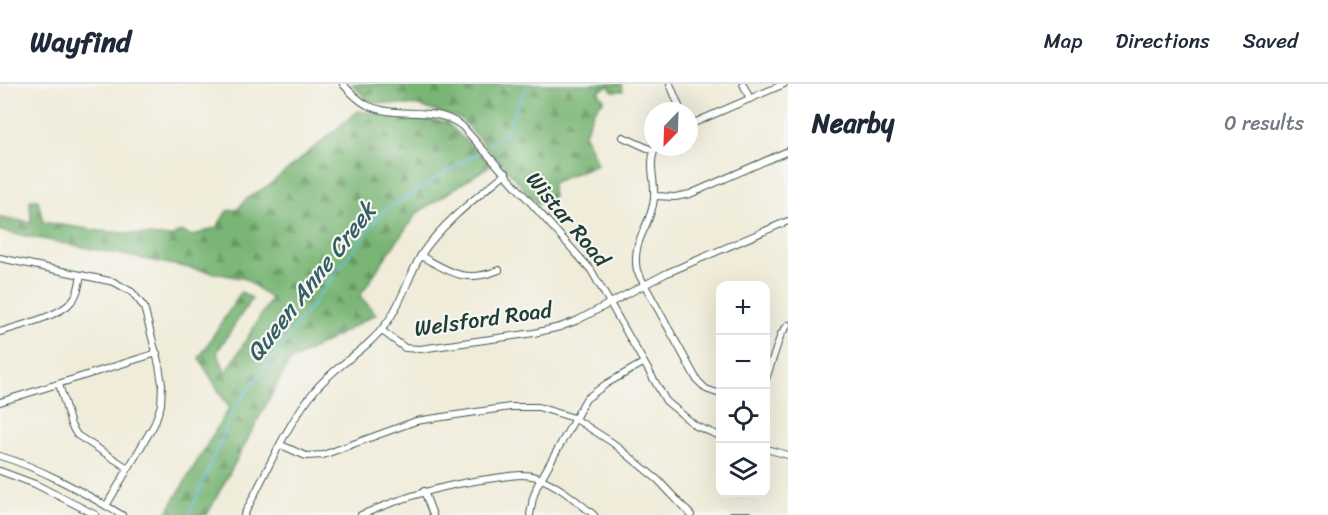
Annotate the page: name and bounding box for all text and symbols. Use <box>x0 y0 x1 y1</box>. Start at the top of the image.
text: Wayfind <box>30 17 131 66</box>
text: Map <box>1044 22 1082 60</box>
text: Directions <box>1115 22 1210 60</box>
text: Saved <box>1243 22 1298 60</box>
text: Nearby <box>812 100 894 146</box>
north arrow <box>644 102 698 156</box>
text: 0 results <box>1224 106 1304 141</box>
street label: Wistar Road <box>516 162 621 277</box>
water label: Queen Anne Creek <box>235 190 389 371</box>
map controls <box>716 281 770 497</box>
button: + <box>716 281 770 335</box>
street label: Welsford Road <box>412 290 556 348</box>
button: − <box>716 335 770 389</box>
button: locate <box>716 389 770 443</box>
button: layers <box>716 443 770 497</box>

